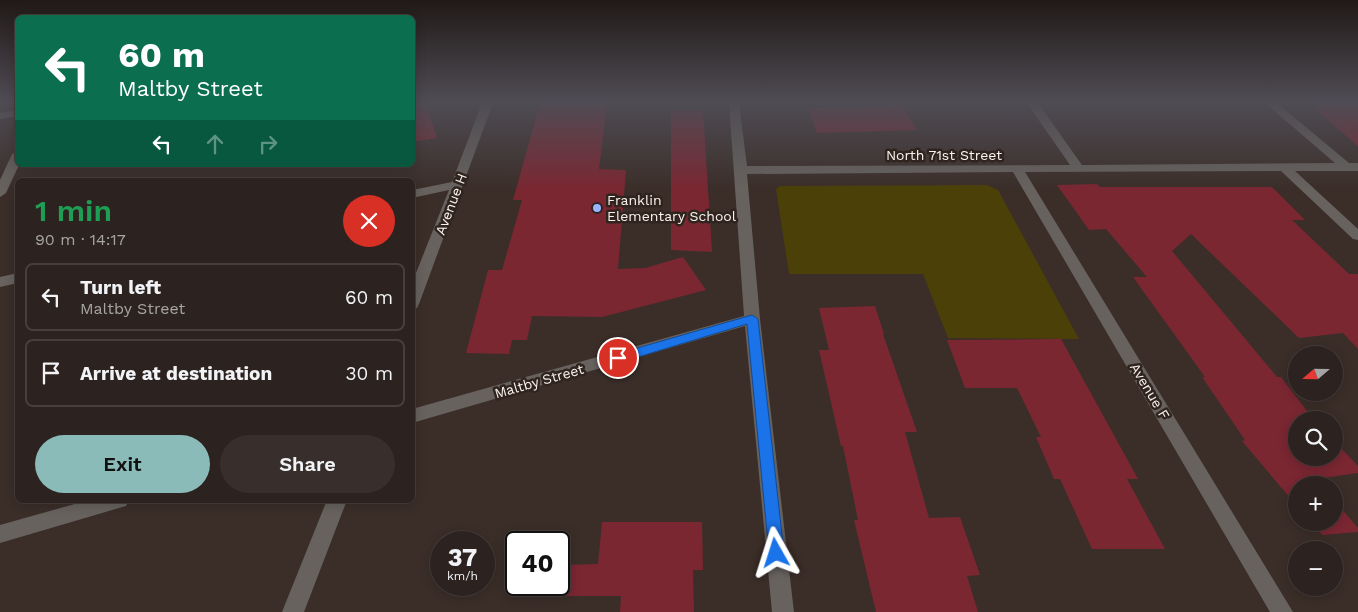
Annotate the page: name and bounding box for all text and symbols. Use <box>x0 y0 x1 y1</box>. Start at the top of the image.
text: 60 m <box>118 34 205 76</box>
icon: left <box>35 35 100 100</box>
text: Maltby Street <box>118 76 263 101</box>
icon: left <box>148 130 176 158</box>
icon: ahead <box>201 130 229 158</box>
icon: right <box>254 130 282 158</box>
street label: North 71st Street <box>886 147 1002 163</box>
street label: Avenue H <box>432 171 470 237</box>
place label: Franklin Elementary School <box>607 192 737 224</box>
text: 1 min <box>35 193 112 228</box>
button: close <box>343 195 395 247</box>
marker: Franklin Elementary School <box>591 202 603 214</box>
text: 90 m · 14:17 <box>35 230 126 249</box>
text: Turn left <box>80 276 161 299</box>
icon: left <box>37 283 65 311</box>
text: 60 m <box>345 286 393 309</box>
text: Maltby Street <box>80 299 185 318</box>
pin <box>597 337 639 379</box>
icon: arrive <box>604 344 632 372</box>
north arrow <box>1288 346 1342 401</box>
map controls <box>1288 346 1343 596</box>
icon: arrive <box>37 359 65 387</box>
street label: Avenue F <box>1127 360 1173 422</box>
street label: Maltby Street <box>493 361 586 401</box>
text: Arrive at destination <box>80 362 272 385</box>
text: 30 m <box>346 362 393 385</box>
button: search <box>1288 411 1343 466</box>
button: Exit <box>35 435 210 493</box>
button: Share <box>220 435 395 493</box>
button: + <box>1288 476 1343 531</box>
position arrow <box>749 526 801 578</box>
speed limit sign: 40 <box>505 531 570 596</box>
button: − <box>1288 541 1343 596</box>
text: 37 <box>448 543 477 572</box>
text: km/h <box>447 569 478 583</box>

